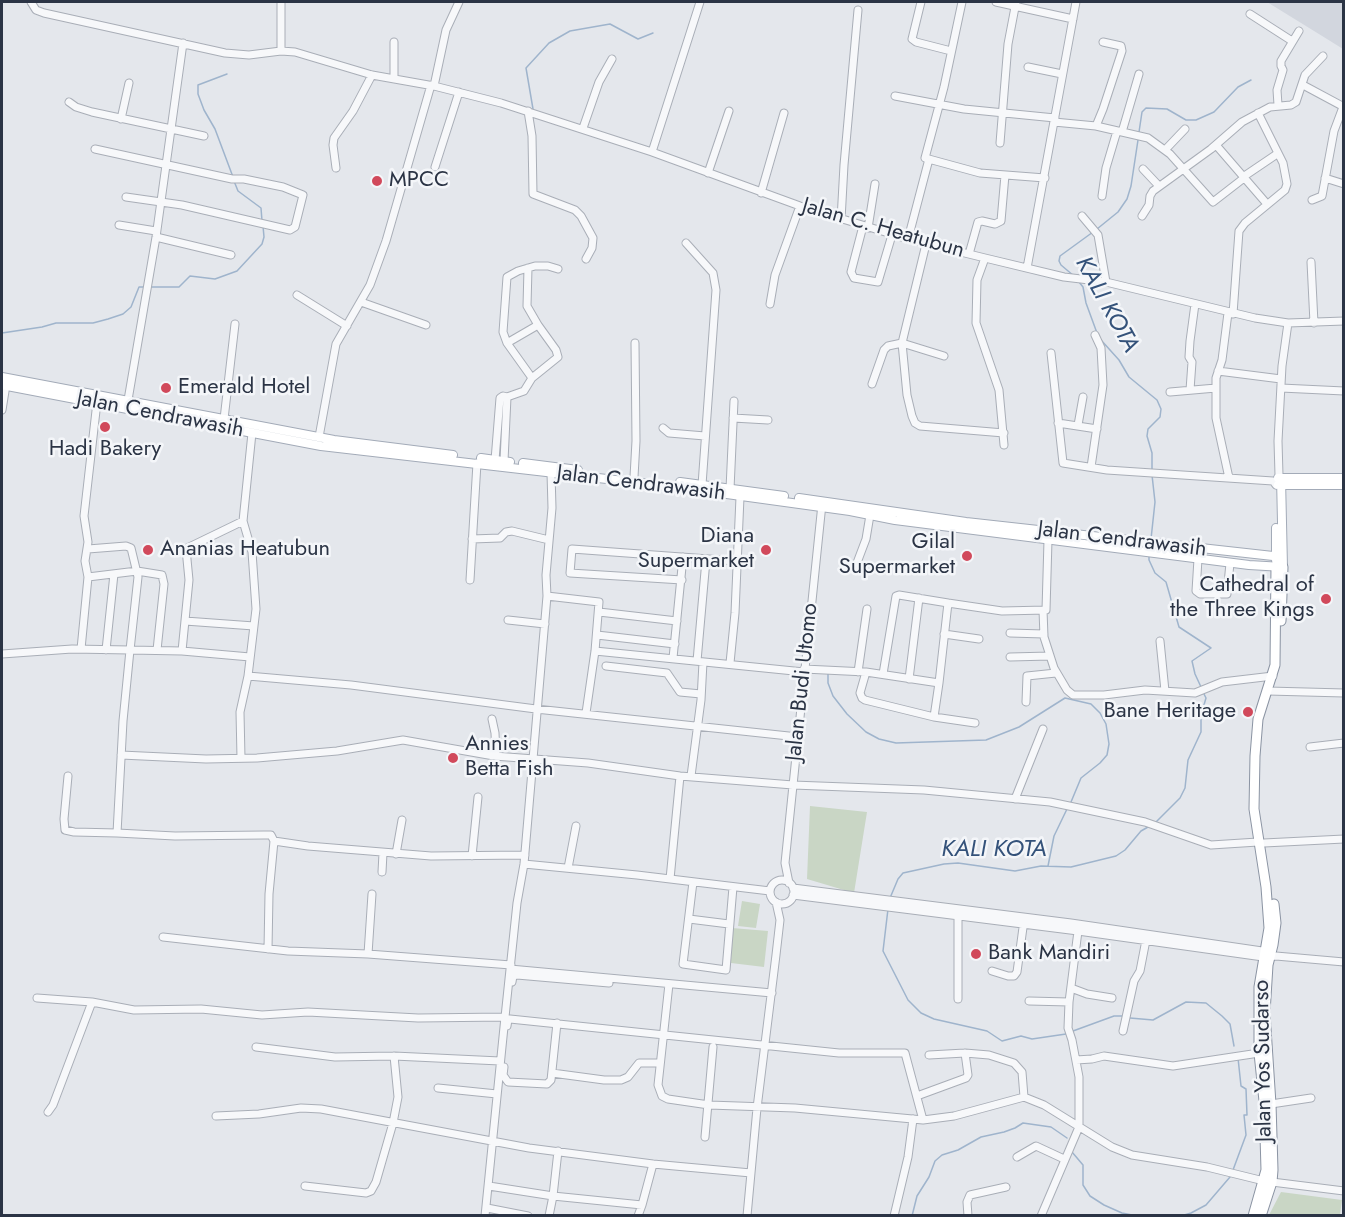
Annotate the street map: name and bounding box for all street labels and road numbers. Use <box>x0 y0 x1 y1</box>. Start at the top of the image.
street label: Jalan C. Heatubun <box>799 193 967 265</box>
street label: Jalan Cendrawasih <box>74 386 246 444</box>
street label: Jalan Cendrawasih <box>555 461 727 507</box>
street label: Jalan Cendrawasih <box>1036 517 1208 563</box>
street label: Jalan Budi Utomo <box>782 602 824 762</box>
street label: Jalan Yos Sudarso <box>1249 980 1279 1142</box>

